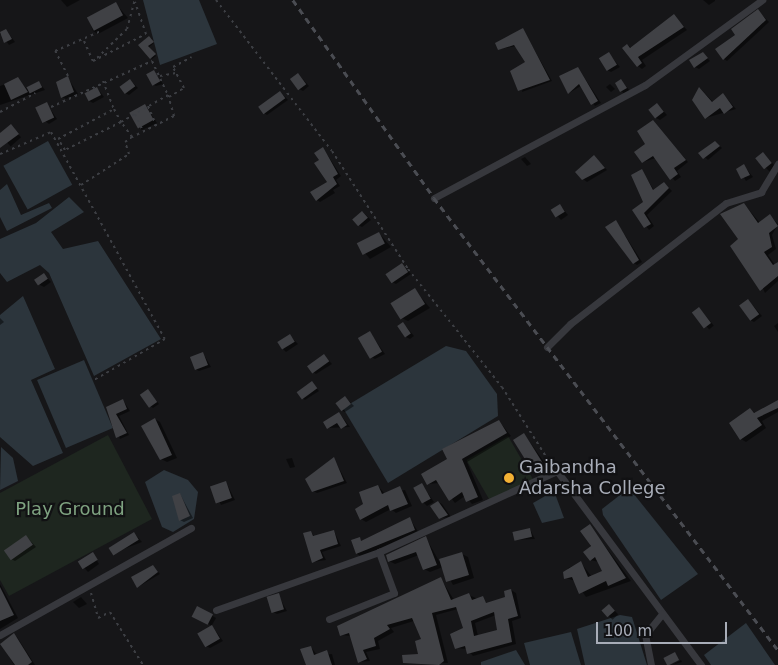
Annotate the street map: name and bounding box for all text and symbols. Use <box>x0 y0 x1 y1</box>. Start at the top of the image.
place label: Gaibandha Adarsha College <box>519 457 666 499</box>
marker: Gaibandha Adarsha College <box>503 472 515 484</box>
park label: Play Ground <box>15 498 125 520</box>
scale bar <box>598 612 729 644</box>
text: 100 m <box>604 622 652 640</box>

